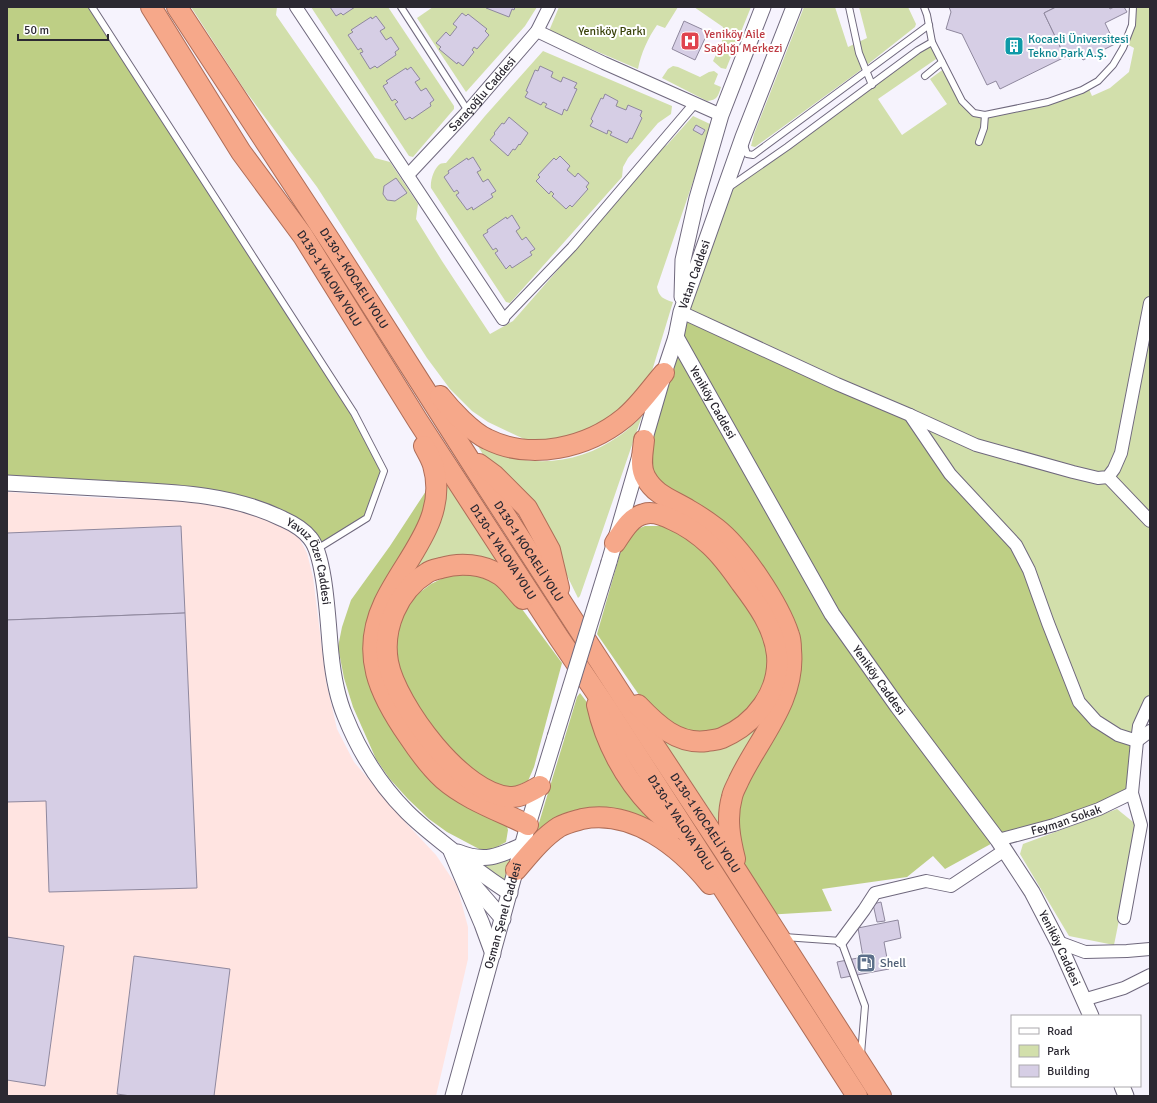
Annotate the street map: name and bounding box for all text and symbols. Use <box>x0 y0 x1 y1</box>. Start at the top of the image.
scale bar <box>18 16 108 42</box>
text: 50 m <box>24 23 49 38</box>
park label: Yeniköy Parkı <box>578 24 646 39</box>
place label: Yeniköy Aile Sağlığı Merkezi <box>704 27 783 56</box>
hospital icon: Yeniköy Aile Sağlığı Merkezi <box>679 30 701 52</box>
place label: Kocaeli Üniversitesi Tekno Park A.Ş. <box>1028 32 1129 61</box>
building icon: Kocaeli Üniversitesi Tekno Park A.Ş. <box>1003 35 1025 57</box>
street label: Saraçoğlu Caddesi <box>446 54 519 135</box>
street label: D130-1 KOCAELİ YOLU <box>316 225 391 332</box>
street label: D130-1 YALOVA YOLU <box>293 227 365 330</box>
street label: Vatan Caddesi <box>676 238 714 311</box>
street label: Yeniköy Caddesi <box>686 363 739 442</box>
street label: D130-1 KOCAELİ YOLU <box>490 498 566 605</box>
street label: D130-1 YALOVA YOLU <box>466 502 539 603</box>
street label: Yavuz Özer Caddesi <box>284 515 334 606</box>
street label: Yeniköy Caddesi <box>849 643 908 718</box>
street label: D130-1 KOCAELİ YOLU <box>666 770 743 876</box>
street label: D130-1 YALOVA YOLU <box>644 772 717 874</box>
street label: Feyman Sokak <box>1029 802 1104 839</box>
street label: Osman Şenel Caddesi <box>481 861 525 971</box>
street label: Yeniköy Caddesi <box>1035 908 1084 988</box>
fuel station icon: Shell <box>855 952 877 974</box>
place label: Shell <box>880 956 907 971</box>
legend <box>1011 1015 1141 1087</box>
text: Road <box>1047 1024 1073 1039</box>
text: Park <box>1047 1044 1070 1059</box>
text: Building <box>1047 1064 1090 1079</box>

